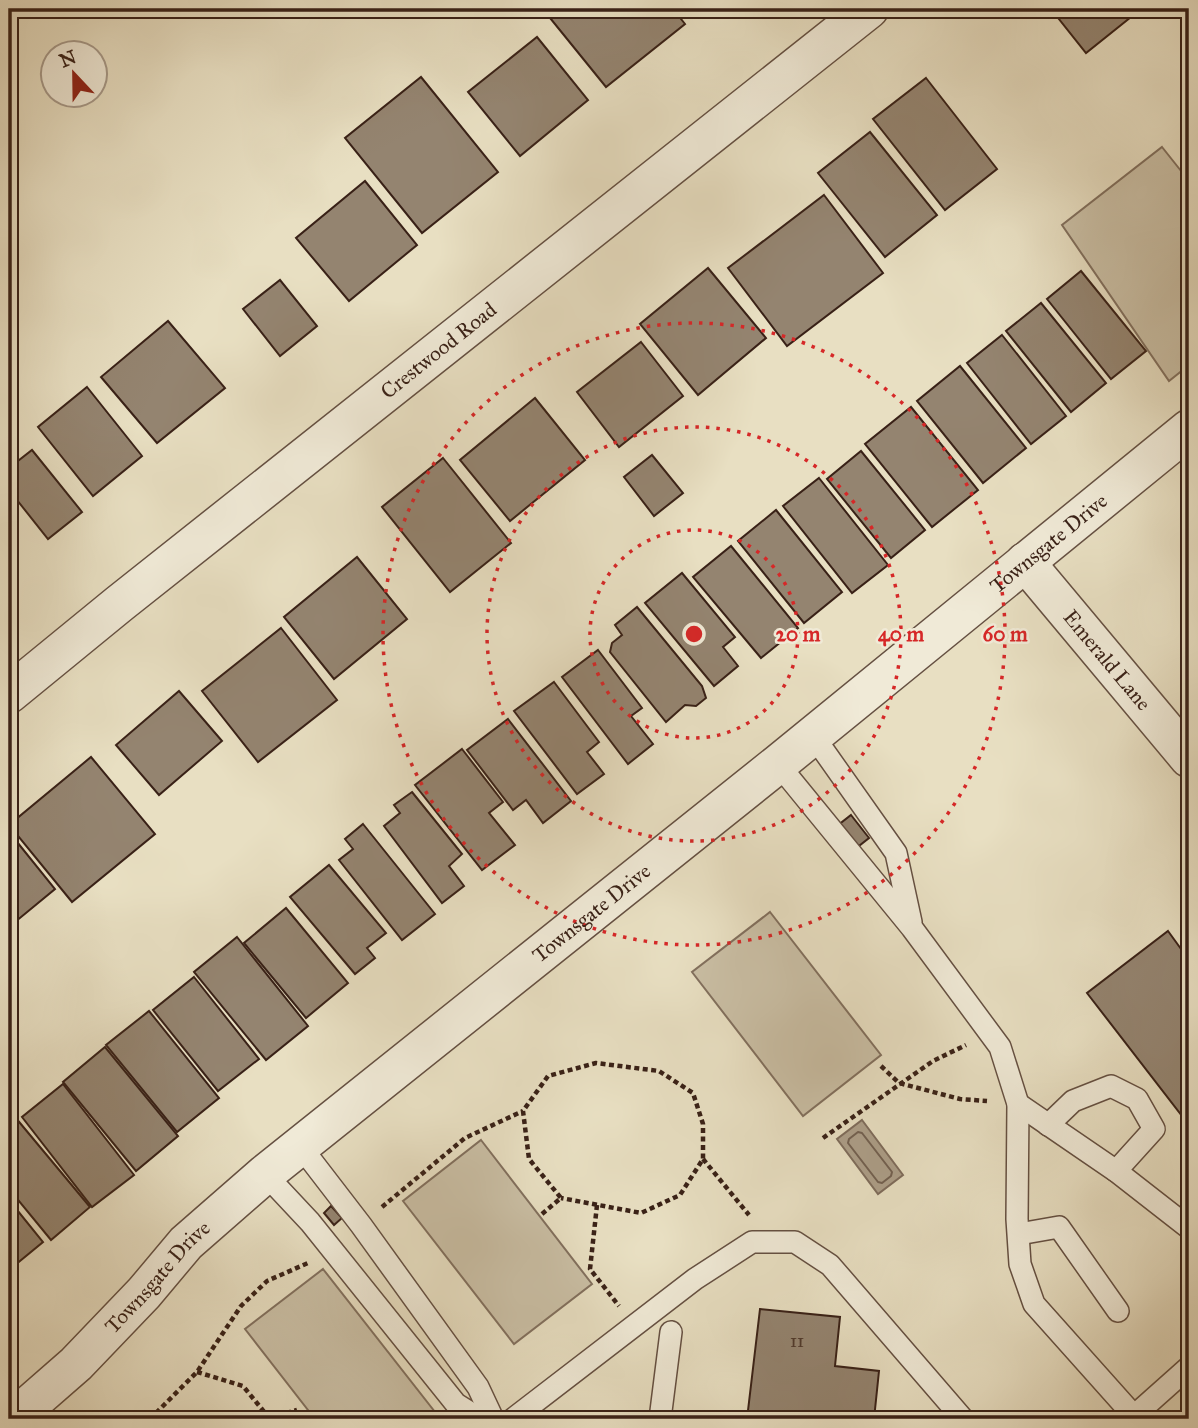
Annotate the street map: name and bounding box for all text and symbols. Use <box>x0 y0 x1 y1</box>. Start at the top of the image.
north arrow <box>38 38 108 108</box>
text: N <box>56 45 80 72</box>
street label: Crestwood Road <box>375 296 502 404</box>
street label: Townsgate Drive <box>985 488 1113 599</box>
street label: Emerald Lane <box>1058 605 1157 716</box>
text: 20 m <box>776 621 821 647</box>
text: 40 m <box>878 621 924 647</box>
text: 60 m <box>982 621 1028 647</box>
centre of rings <box>682 622 706 646</box>
street label: Townsgate Drive <box>527 858 656 968</box>
street label: Townsgate Drive <box>99 1215 216 1339</box>
house number: 11 <box>790 1330 804 1352</box>

